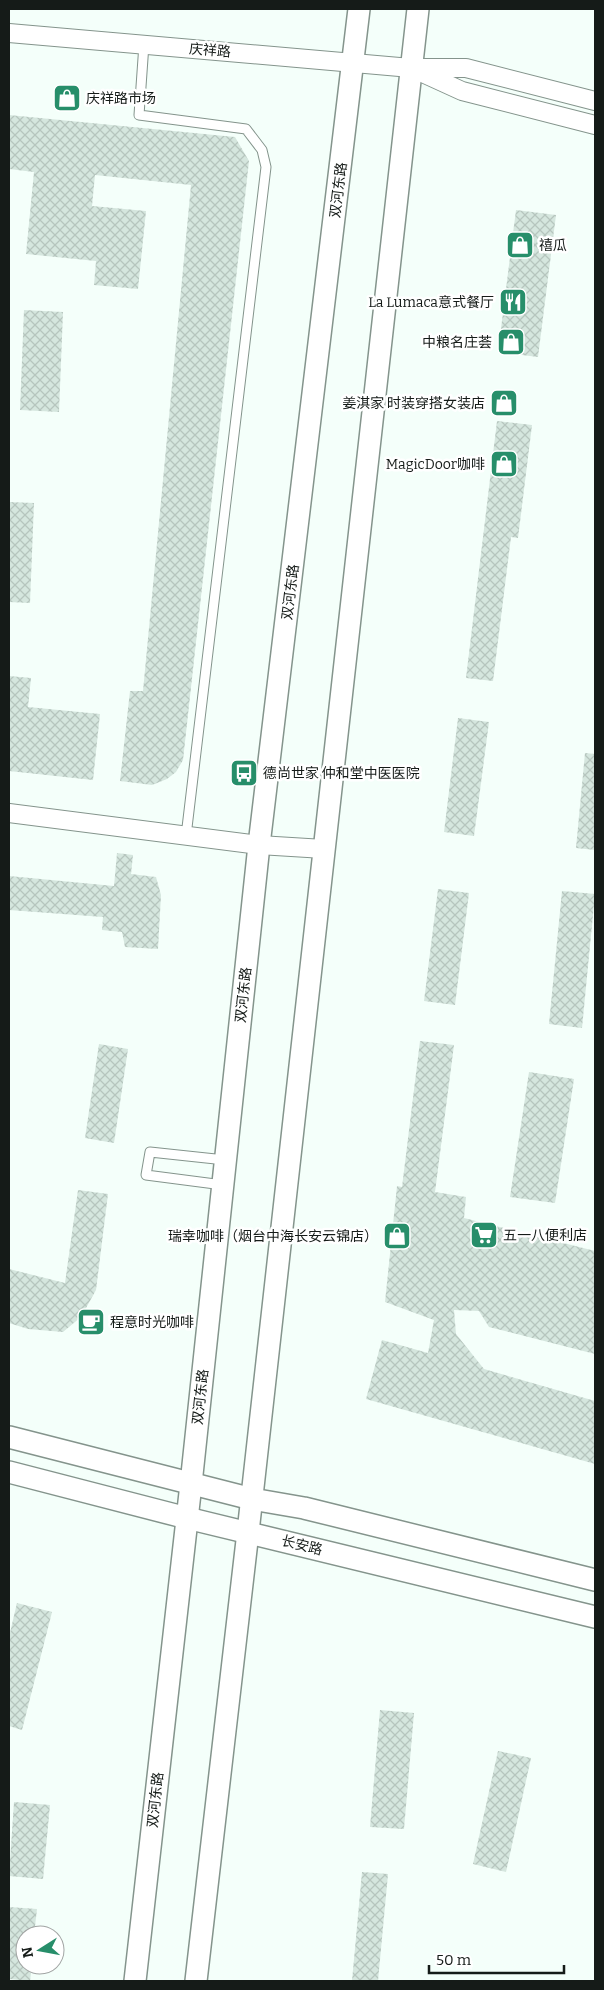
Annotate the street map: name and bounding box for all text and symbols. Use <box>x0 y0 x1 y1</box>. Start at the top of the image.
street label: 庆祥路 <box>188 40 232 61</box>
shop icon: 庆祥路市场 <box>52 83 82 113</box>
place label: 庆祥路市场 <box>86 90 156 107</box>
street label: 双河东路 <box>327 161 350 219</box>
shop icon: 禧瓜 <box>505 230 535 260</box>
place label: 禧瓜 <box>539 237 567 254</box>
restaurant icon: La Lumaca意式餐厅 <box>498 287 528 317</box>
place label: La Lumaca意式餐厅 <box>368 294 494 311</box>
shop icon: 中粮名庄荟 <box>496 327 526 357</box>
place label: 中粮名庄荟 <box>422 334 492 351</box>
shop icon: 姜淇家 时装穿搭女装店 <box>489 388 519 418</box>
place label: 姜淇家 时装穿搭女装店 <box>342 395 485 412</box>
shop icon: MagicDoor咖啡 <box>489 449 519 479</box>
place label: MagicDoor咖啡 <box>386 456 485 473</box>
street label: 双河东路 <box>279 563 302 621</box>
bus stop icon: 德尚世家 仲和堂中医医院 <box>229 758 259 788</box>
place label: 德尚世家 仲和堂中医医院 <box>263 765 420 782</box>
street label: 双河东路 <box>232 966 255 1024</box>
supermarket icon: 五一八便利店 <box>469 1220 499 1250</box>
shop icon: 瑞幸咖啡（烟台中海长安云锦店） <box>382 1221 412 1251</box>
place label: 五一八便利店 <box>503 1227 587 1244</box>
place label: 瑞幸咖啡（烟台中海长安云锦店） <box>168 1228 378 1245</box>
cafe icon: 程意时光咖啡 <box>76 1307 106 1337</box>
place label: 程意时光咖啡 <box>110 1314 194 1331</box>
street label: 双河东路 <box>189 1368 212 1426</box>
street label: 长安路 <box>279 1532 324 1559</box>
street label: 双河东路 <box>144 1771 167 1829</box>
north arrow <box>15 1925 65 1975</box>
scale bar <box>429 1942 564 1974</box>
text: N <box>18 1945 37 1959</box>
text: 50 m <box>436 1951 472 1969</box>

